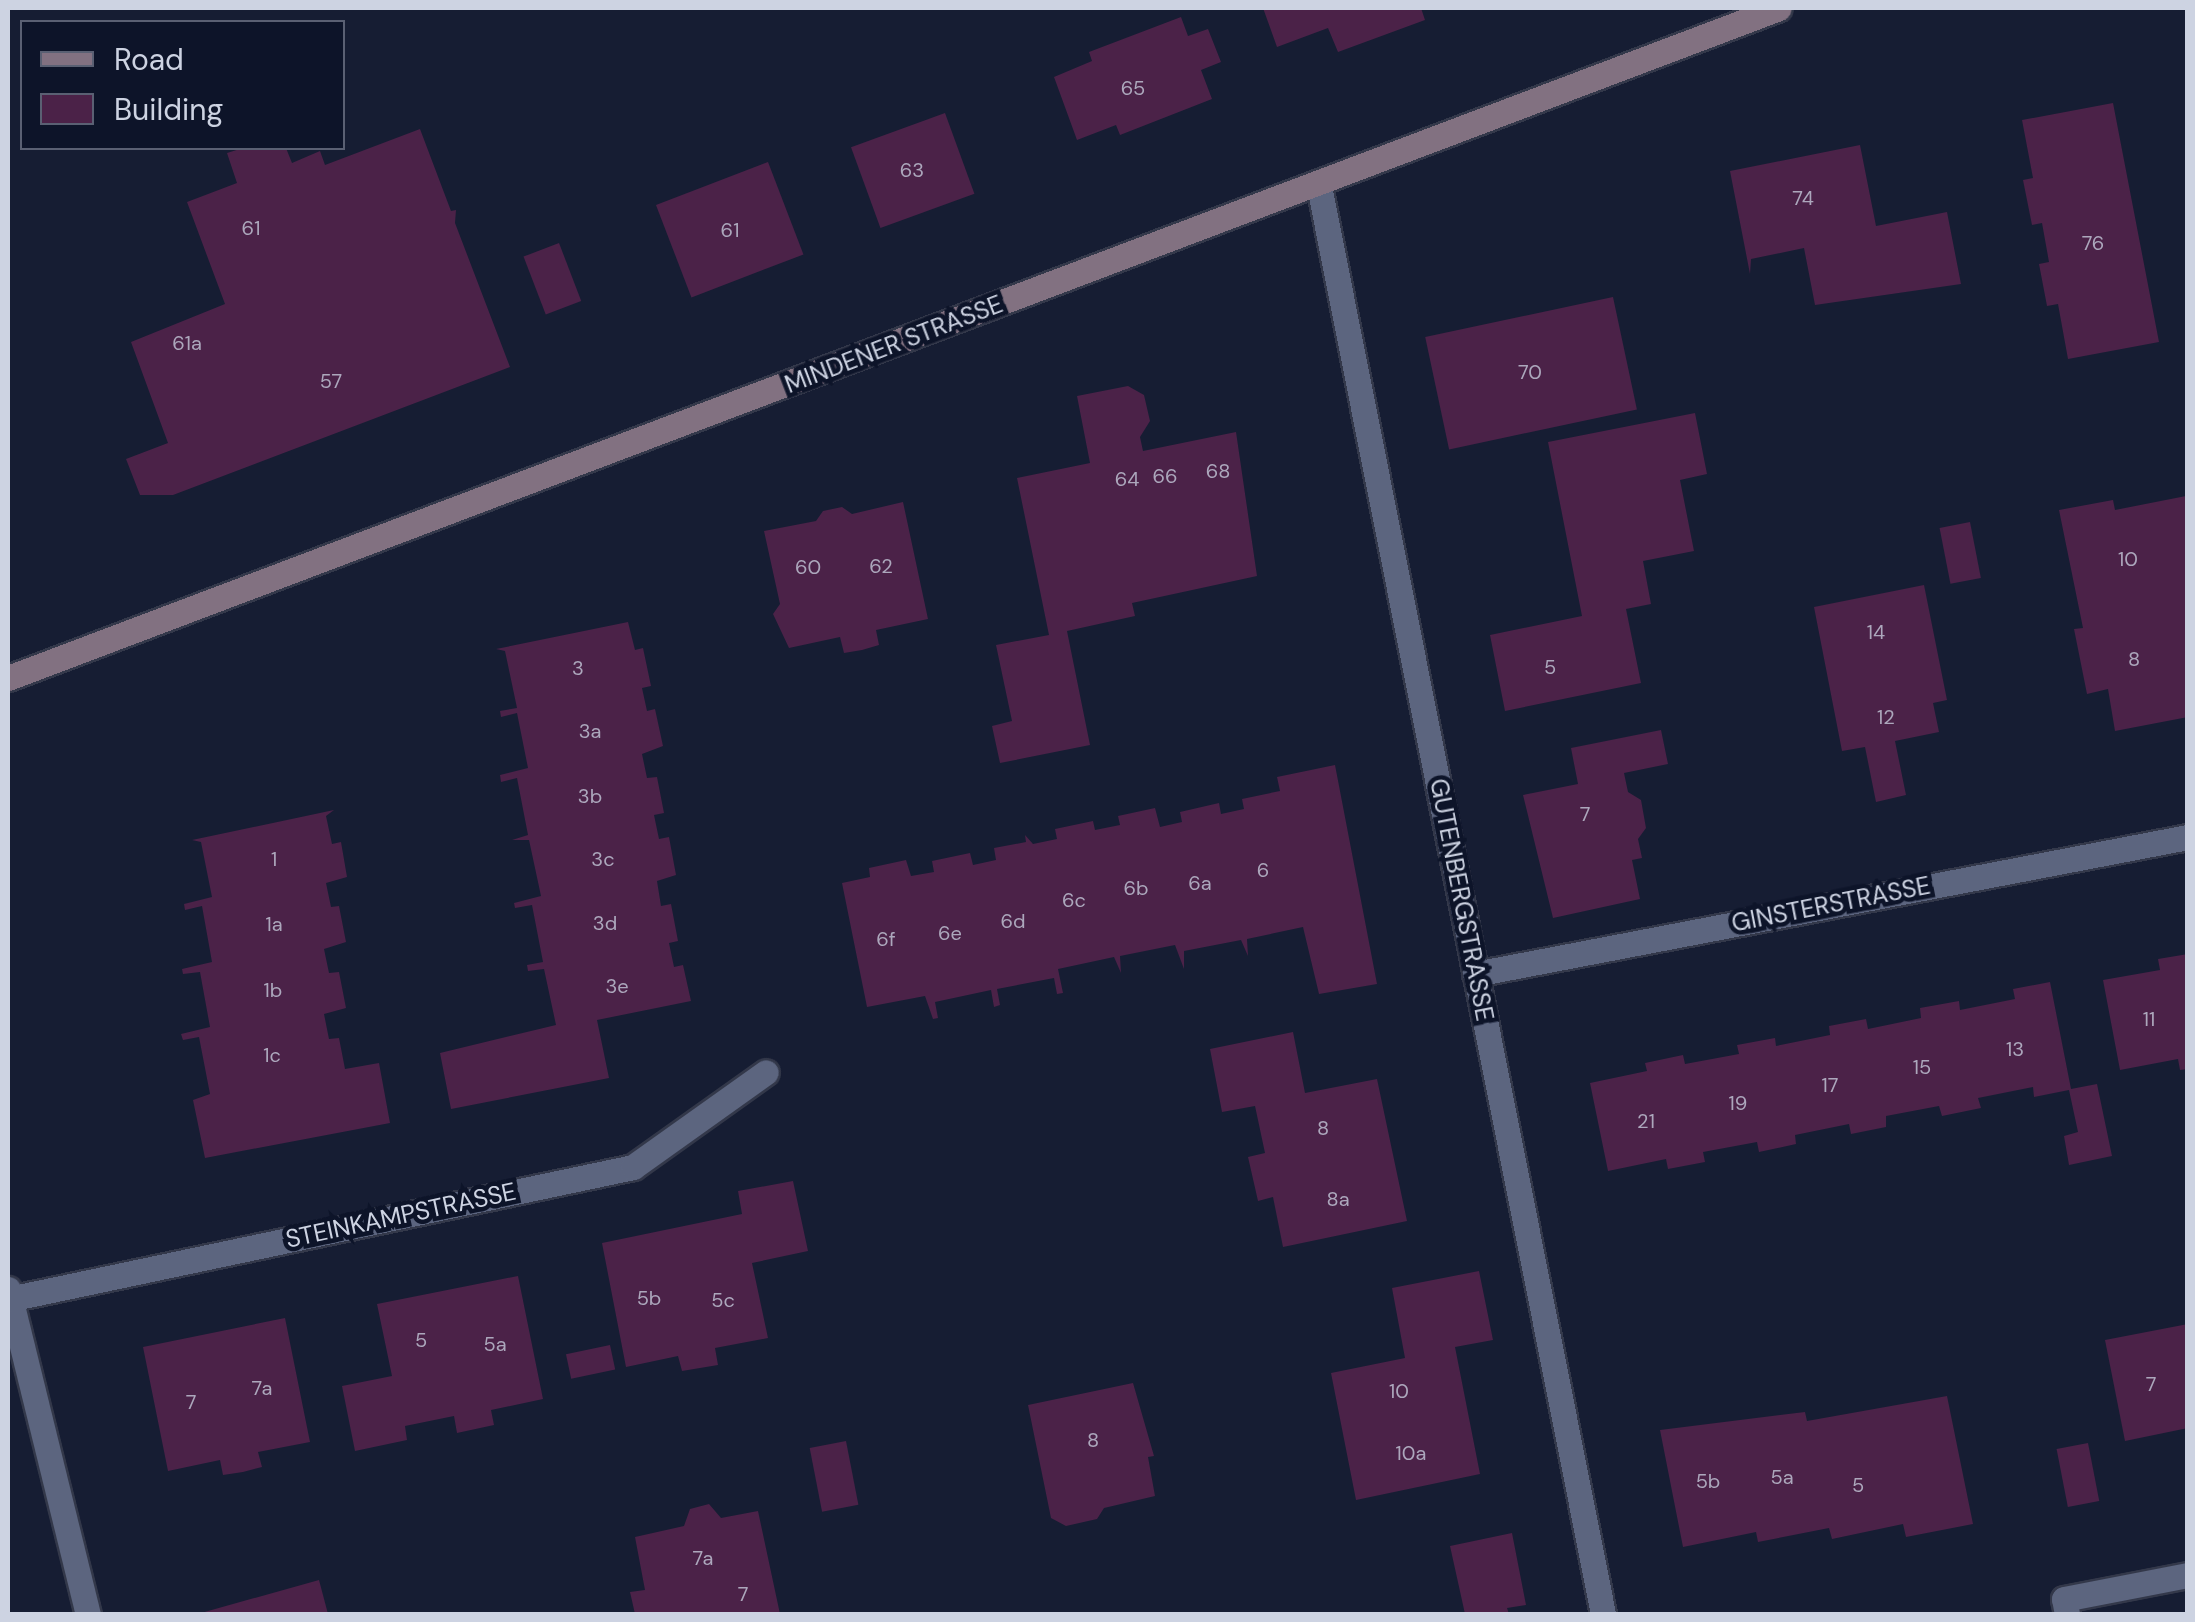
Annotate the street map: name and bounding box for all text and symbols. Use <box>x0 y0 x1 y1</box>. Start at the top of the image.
legend <box>20 20 345 150</box>
text: Road <box>114 40 184 79</box>
house number: 65 <box>1121 76 1145 100</box>
text: Building <box>114 90 223 129</box>
house number: 63 <box>900 158 924 182</box>
house number: 74 <box>1792 186 1814 210</box>
house number: 61 <box>242 216 260 240</box>
house number: 61 <box>721 218 739 242</box>
house number: 76 <box>2082 231 2104 255</box>
street label: MINDENER STRASSE <box>781 290 1007 400</box>
house number: 61a <box>172 331 202 355</box>
house number: 70 <box>1518 360 1542 384</box>
house number: 57 <box>320 369 342 393</box>
house number: 68 <box>1206 459 1230 483</box>
house number: 66 <box>1152 464 1178 488</box>
house number: 64 <box>1115 467 1139 491</box>
house number: 10 <box>2118 547 2138 571</box>
house number: 62 <box>869 554 893 578</box>
house number: 60 <box>795 555 821 579</box>
house number: 14 <box>1867 620 1885 644</box>
house number: 8 <box>2128 647 2140 671</box>
house number: 5 <box>1544 655 1556 679</box>
house number: 3 <box>572 656 584 680</box>
house number: 12 <box>1877 705 1895 729</box>
house number: 3a <box>579 719 601 743</box>
street label: GUTENBERGSTRASSE <box>1423 776 1499 1024</box>
house number: 3b <box>578 784 602 808</box>
house number: 7 <box>1580 802 1590 826</box>
house number: 1 <box>271 847 277 871</box>
house number: 3c <box>591 847 615 871</box>
house number: 6 <box>1257 858 1269 882</box>
house number: 6a <box>1188 871 1212 895</box>
street label: GINSTERSTRASSE <box>1729 871 1933 939</box>
house number: 6b <box>1123 876 1149 900</box>
house number: 6c <box>1062 888 1086 912</box>
house number: 6d <box>1000 909 1026 933</box>
house number: 3d <box>593 911 617 935</box>
house number: 1a <box>265 912 283 936</box>
house number: 6e <box>938 921 962 945</box>
house number: 6f <box>876 927 896 951</box>
house number: 3e <box>605 974 629 998</box>
house number: 1b <box>264 978 282 1002</box>
house number: 11 <box>2143 1007 2155 1031</box>
house number: 13 <box>2006 1037 2024 1061</box>
house number: 1c <box>263 1043 281 1067</box>
house number: 15 <box>1913 1055 1931 1079</box>
house number: 17 <box>1822 1073 1838 1097</box>
house number: 19 <box>1729 1091 1747 1115</box>
house number: 21 <box>1637 1109 1655 1133</box>
house number: 8 <box>1317 1116 1329 1140</box>
street label: STEINKAMPSTRASSE <box>283 1177 519 1255</box>
house number: 8a <box>1326 1187 1350 1211</box>
house number: 5b <box>637 1286 661 1310</box>
house number: 5c <box>711 1288 735 1312</box>
house number: 5 <box>415 1328 427 1352</box>
house number: 5a <box>483 1332 507 1356</box>
house number: 7 <box>2146 1372 2156 1396</box>
house number: 7a <box>252 1376 272 1400</box>
house number: 10 <box>1389 1379 1409 1403</box>
house number: 7 <box>186 1390 196 1414</box>
house number: 8 <box>1087 1428 1099 1452</box>
house number: 10a <box>1396 1441 1426 1465</box>
house number: 5a <box>1770 1465 1794 1489</box>
house number: 5b <box>1696 1469 1720 1493</box>
house number: 5 <box>1852 1473 1864 1497</box>
house number: 7a <box>693 1546 713 1570</box>
house number: 7 <box>738 1582 748 1606</box>

